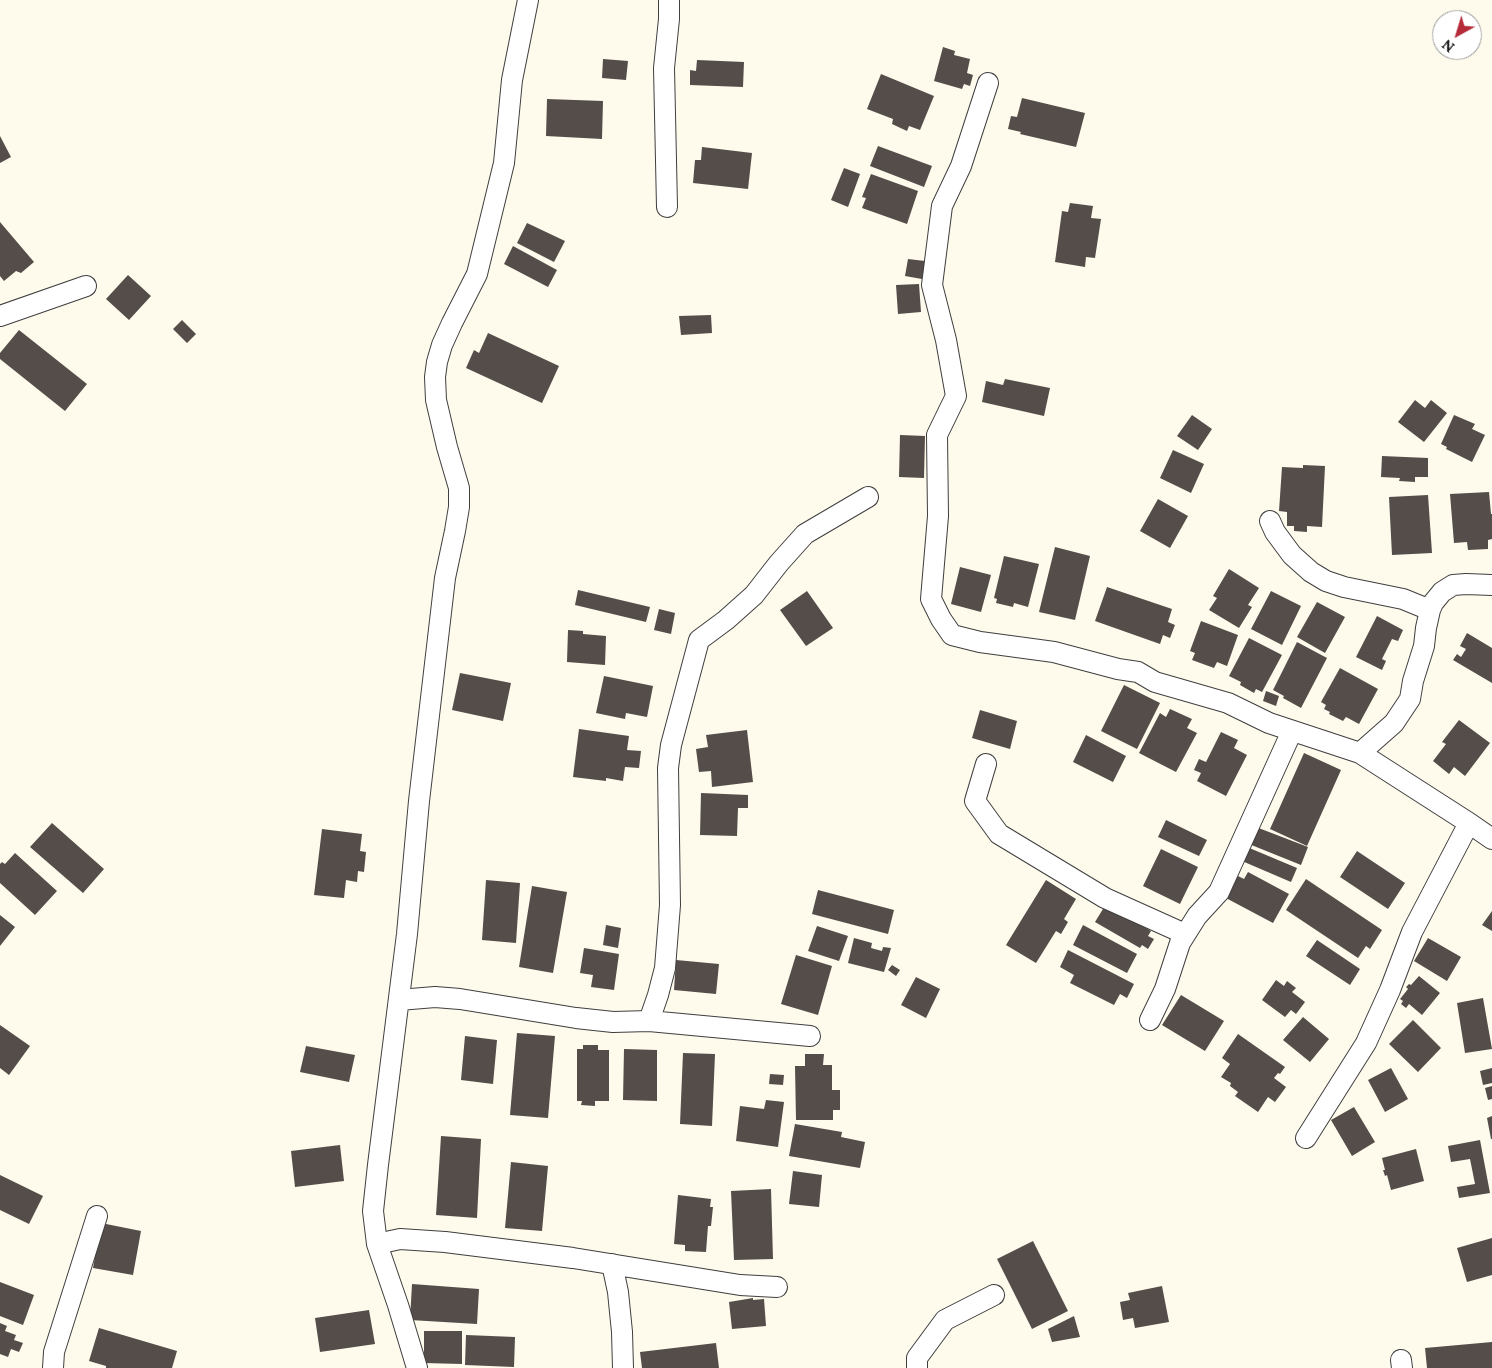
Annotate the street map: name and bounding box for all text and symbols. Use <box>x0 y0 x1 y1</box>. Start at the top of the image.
north arrow <box>1432 10 1482 60</box>
text: N <box>1438 35 1458 56</box>

